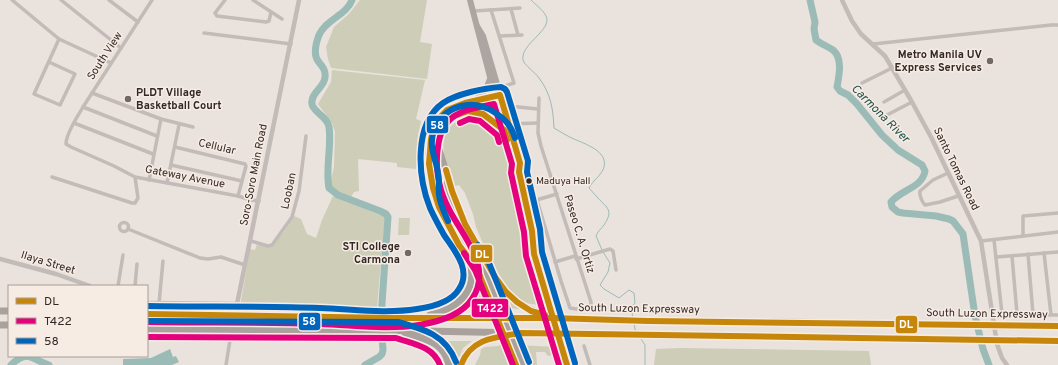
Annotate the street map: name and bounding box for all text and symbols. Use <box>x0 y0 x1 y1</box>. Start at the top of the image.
street label: South View <box>84 29 126 83</box>
place label: Metro Manila UV Express Services <box>895 48 982 75</box>
marker: Metro Manila UV Express Services <box>985 56 995 66</box>
water label: Carmona River <box>847 81 914 148</box>
place label: PLDT Village Basketball Court <box>136 86 222 113</box>
marker: PLDT Village Basketball Court <box>123 94 133 104</box>
line badge: 58 <box>426 115 449 134</box>
text: 58 <box>430 119 444 133</box>
street label: Soro-Soro Main Road <box>237 123 271 227</box>
street label: Santo Tomas Road <box>930 125 982 213</box>
street label: Cellular <box>197 136 238 158</box>
street label: Gateway Avenue <box>144 162 226 192</box>
street label: Looban <box>278 171 300 211</box>
place label: Maduya Hall <box>536 175 590 188</box>
marker: Maduya Hall <box>524 176 534 186</box>
street label: Paseo C. A. Ortiz <box>560 193 598 275</box>
place label: STI College Carmona <box>343 240 400 267</box>
line badge: DL <box>470 244 493 263</box>
street label: Ilaya Street <box>19 248 77 278</box>
marker: STI College Carmona <box>403 248 413 258</box>
text: DL <box>475 248 490 262</box>
legend <box>8 285 148 357</box>
text: DL <box>44 294 59 310</box>
line badge: T422 <box>471 298 509 318</box>
street label: South Luzon Expressway <box>578 301 700 317</box>
text: T422 <box>477 302 503 316</box>
street label: South Luzon Expressway <box>926 306 1048 322</box>
line badge: 58 <box>298 312 321 331</box>
text: T422 <box>44 314 72 330</box>
text: 58 <box>302 315 316 329</box>
line badge: DL <box>895 315 918 334</box>
text: DL <box>899 318 914 332</box>
text: 58 <box>44 334 59 350</box>

